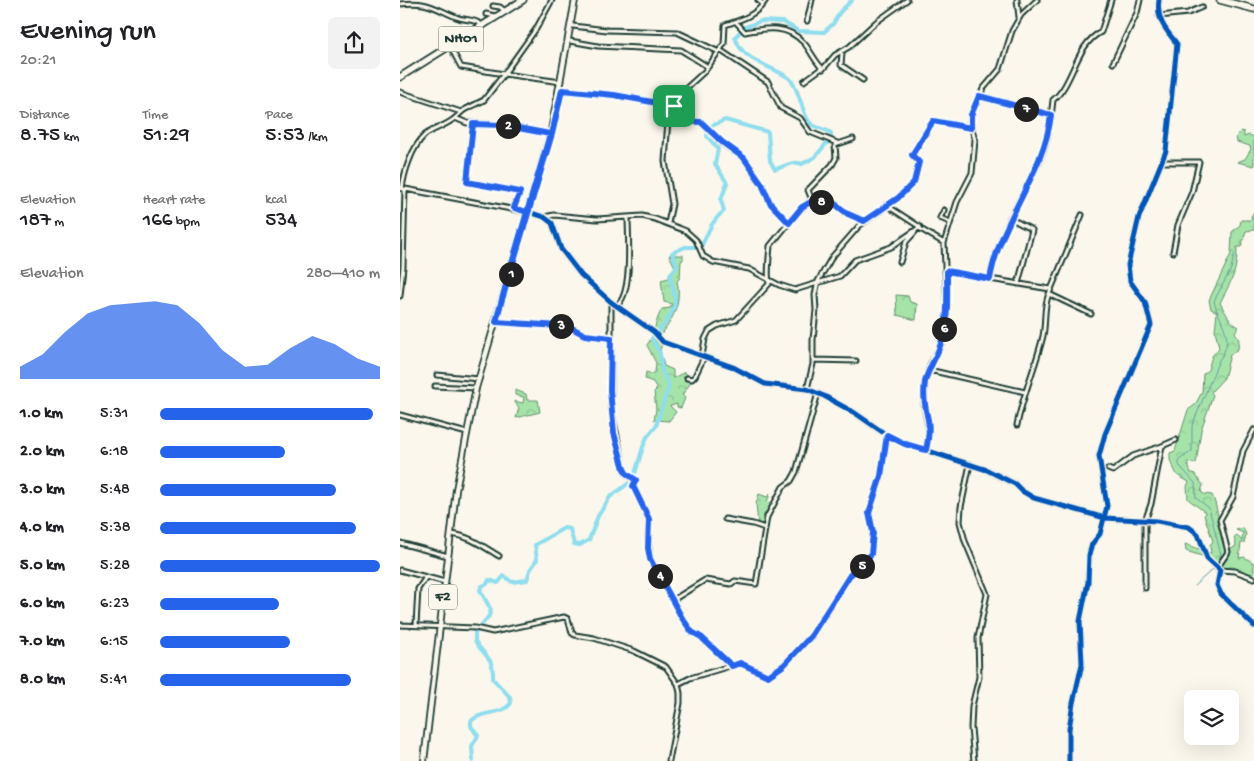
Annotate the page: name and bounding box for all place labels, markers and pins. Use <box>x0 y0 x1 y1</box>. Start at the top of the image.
pin <box>653 85 695 127</box>
pin: 7 <box>1014 96 1038 122</box>
pin: 2 <box>496 114 520 138</box>
pin: 8 <box>808 190 834 214</box>
pin: 1 <box>498 262 524 286</box>
pin: 3 <box>548 314 574 338</box>
pin: 6 <box>932 316 956 342</box>
pin: 5 <box>850 554 874 578</box>
pin: 4 <box>648 564 672 588</box>

